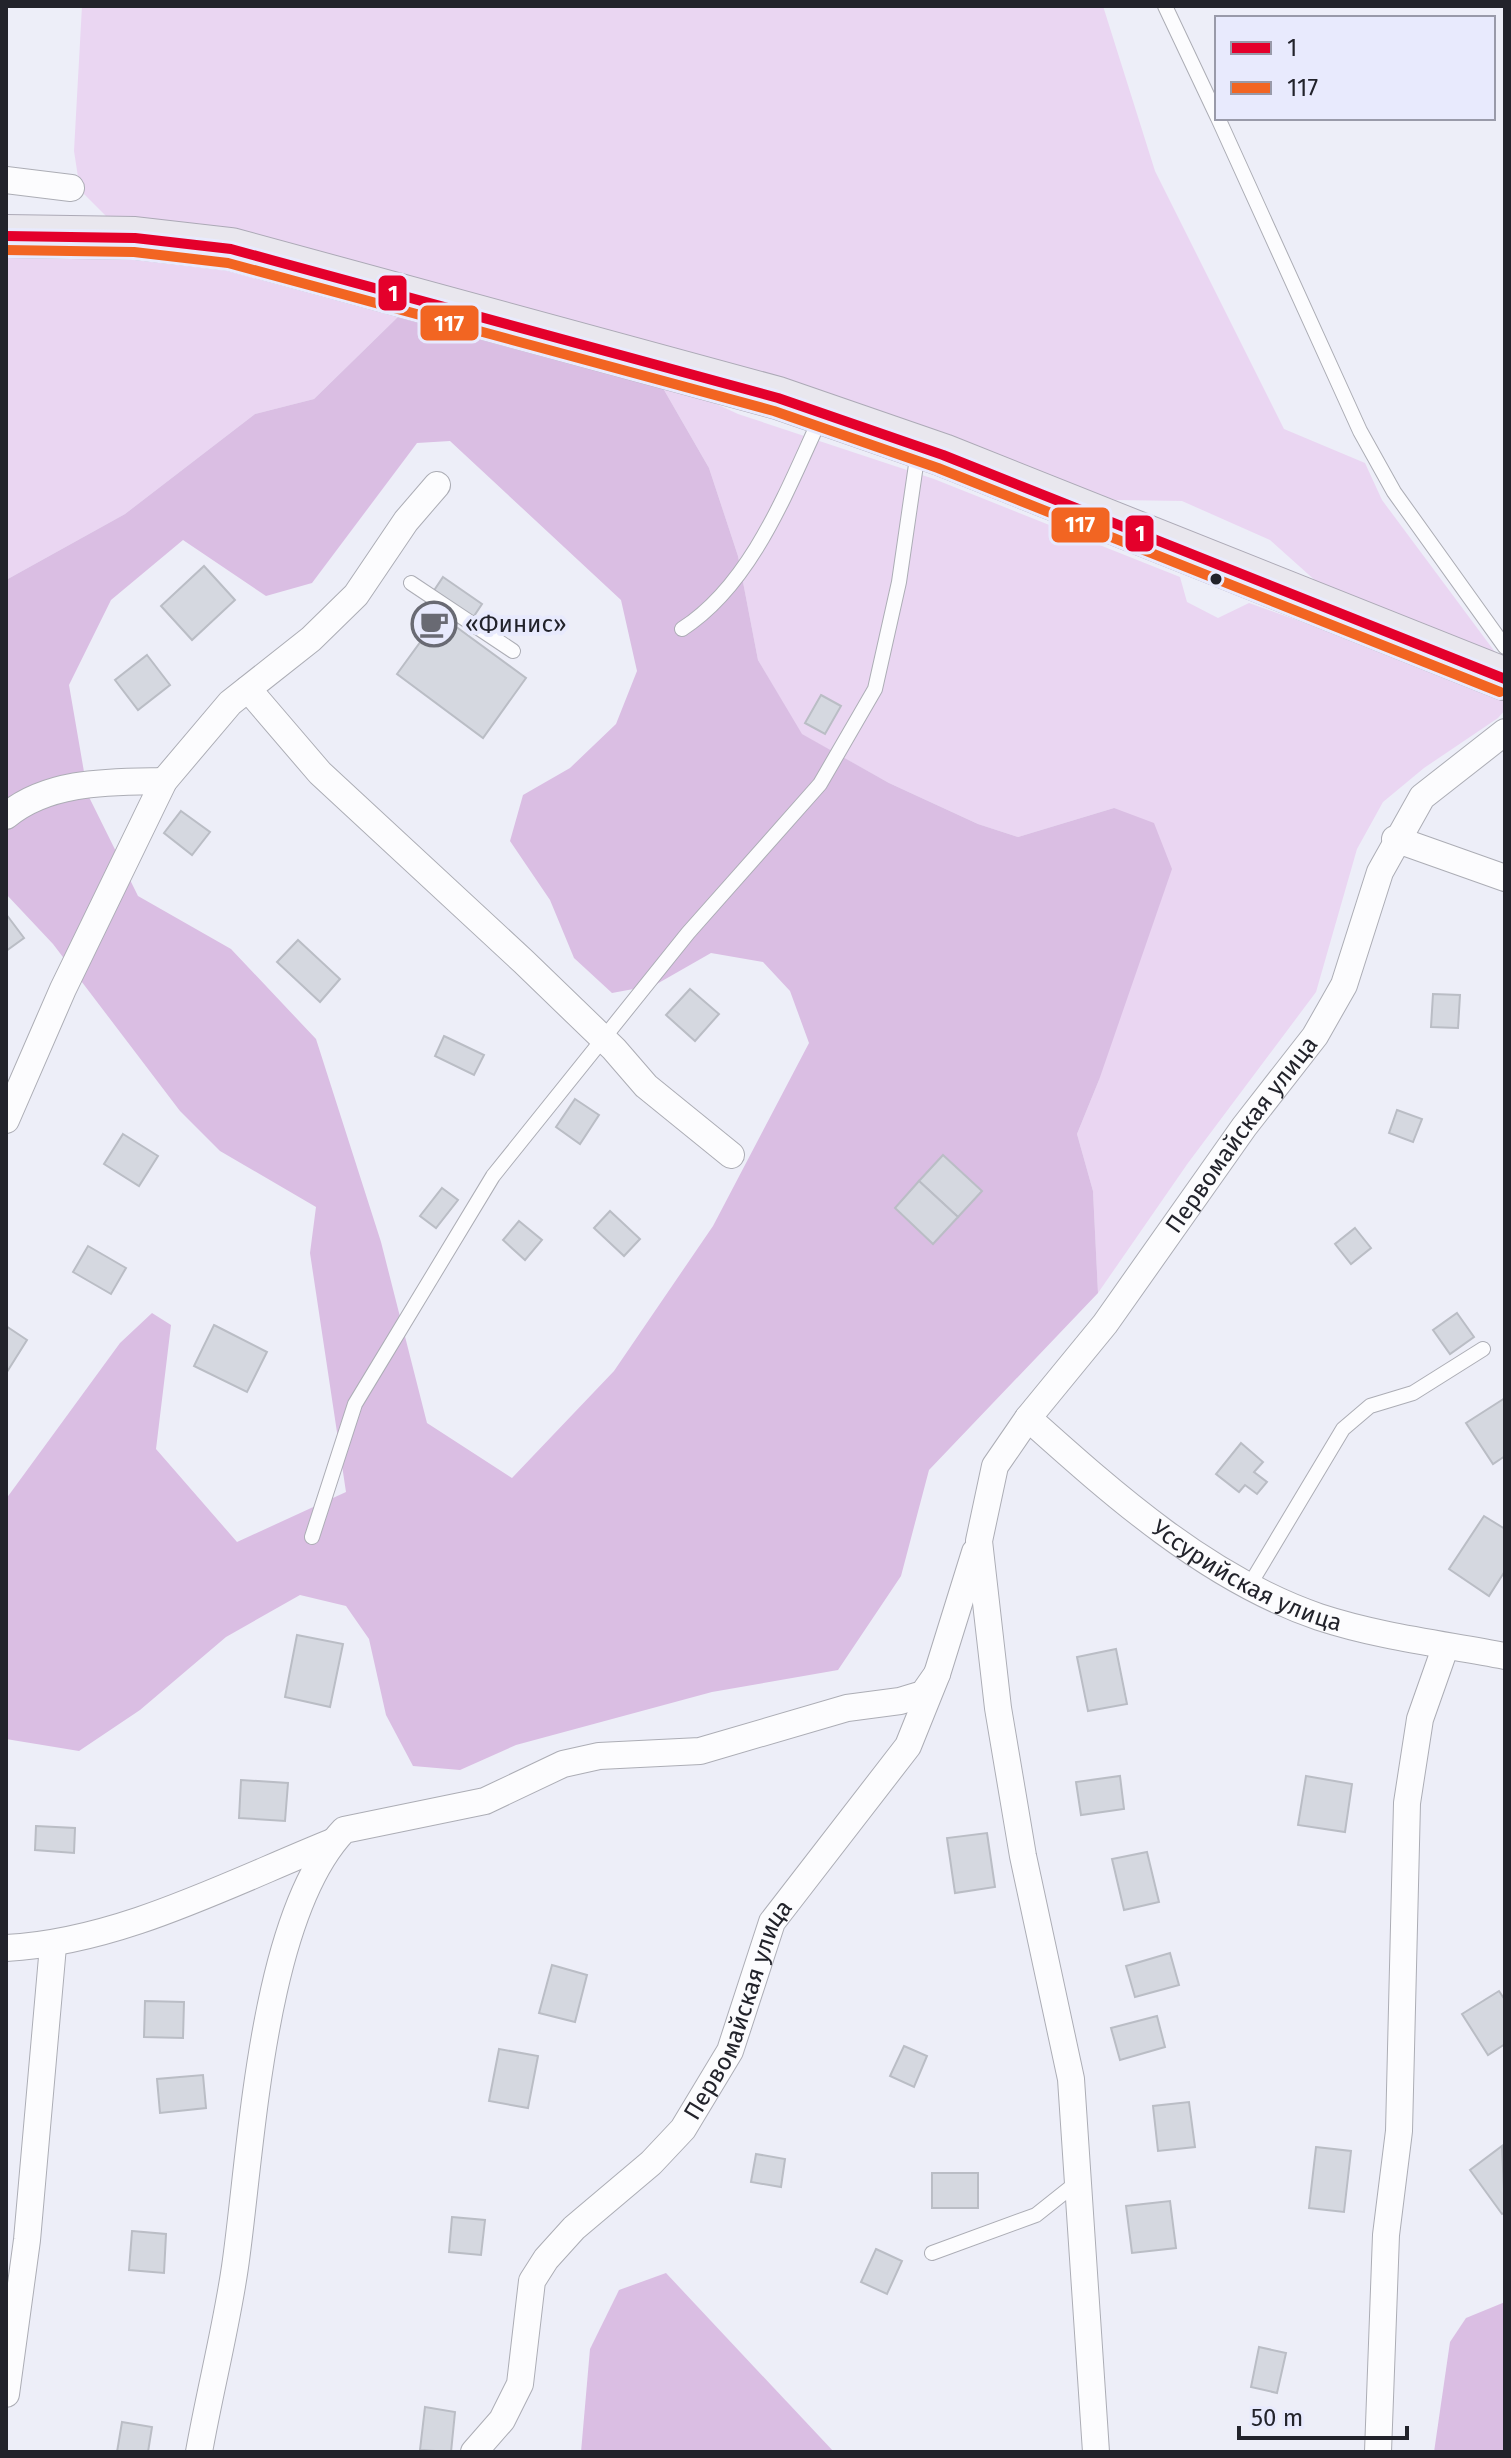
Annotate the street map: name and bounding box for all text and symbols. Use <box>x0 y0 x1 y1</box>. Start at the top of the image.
legend <box>1215 16 1495 120</box>
text: 1 <box>1287 34 1297 62</box>
text: 117 <box>1287 74 1318 102</box>
line badge: 1 <box>377 274 408 312</box>
text: 1 <box>388 280 398 307</box>
line badge: 117 <box>419 304 480 342</box>
text: 117 <box>434 310 464 337</box>
line badge: 117 <box>1050 506 1111 544</box>
text: 117 <box>1065 511 1095 538</box>
line badge: 1 <box>1124 514 1155 553</box>
text: 1 <box>1135 520 1145 547</box>
unlabelled marker <box>1208 571 1224 587</box>
cafe icon: «Финис» <box>410 600 458 648</box>
place label: «Финис» <box>465 610 567 638</box>
street label: Первомайская улица <box>1160 1031 1323 1238</box>
street label: Уссурийская улица <box>1146 1514 1345 1637</box>
street label: Первомайская улица <box>678 1894 798 2125</box>
scale bar <box>1239 2390 1407 2440</box>
text: 50 m <box>1251 2404 1303 2432</box>

